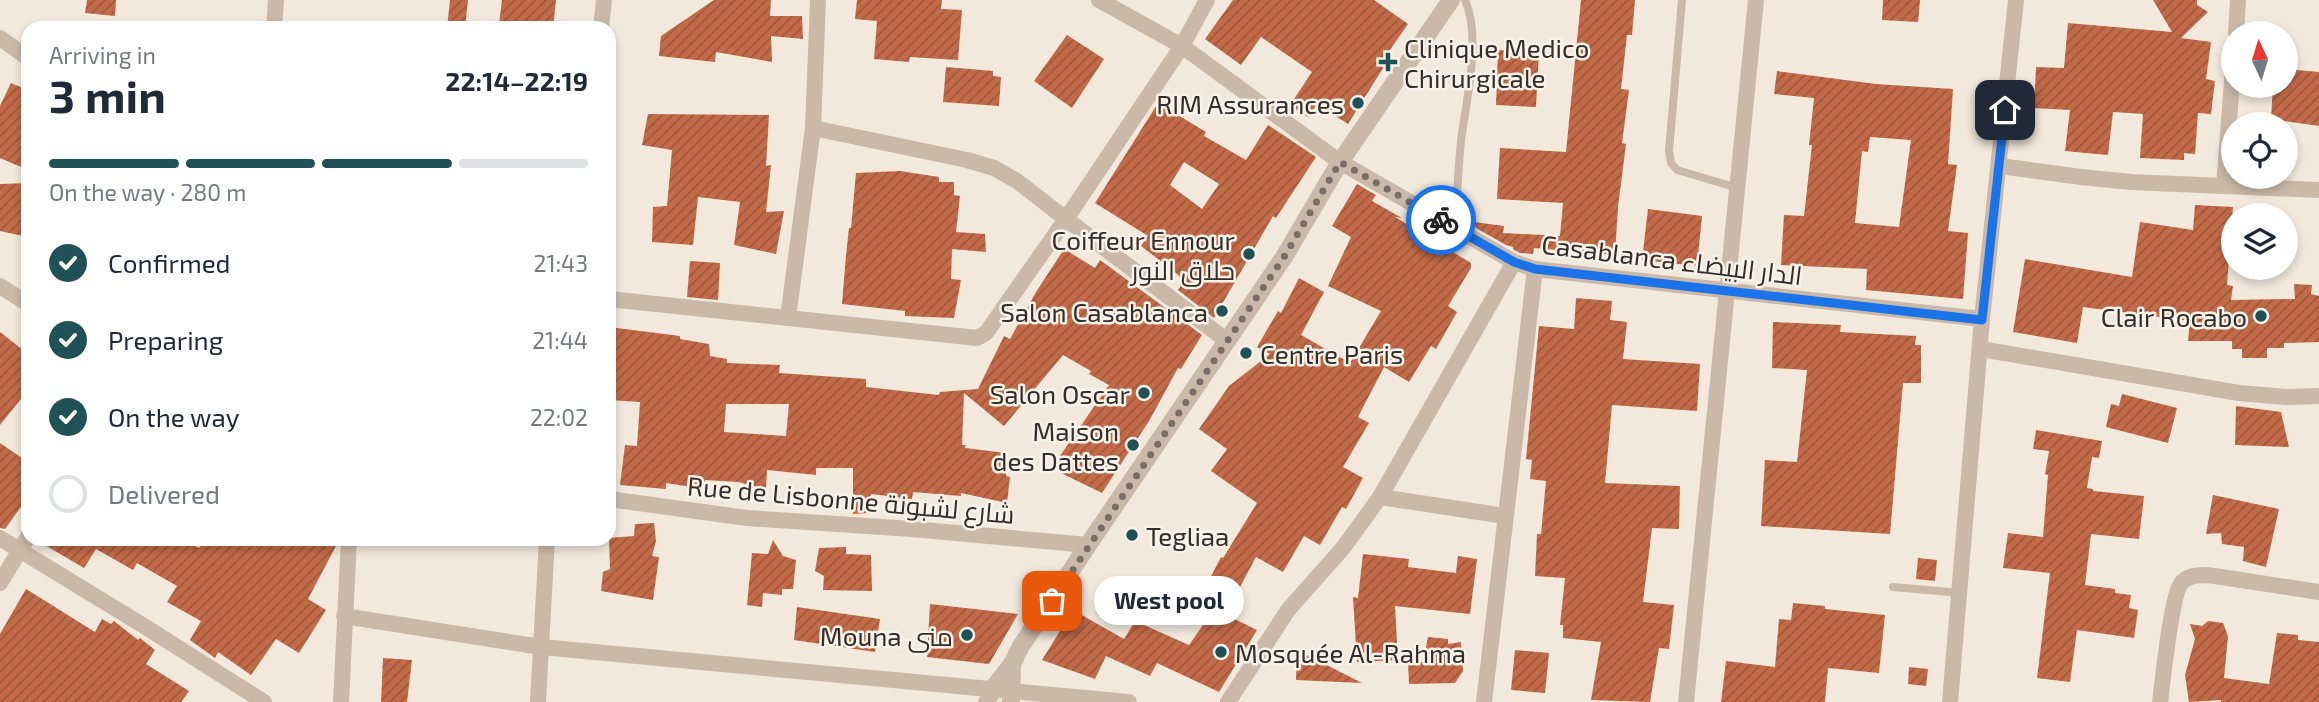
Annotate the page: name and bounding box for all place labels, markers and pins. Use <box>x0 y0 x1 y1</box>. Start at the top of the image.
place label: Clinique Medico Chirurgicale <box>1404 32 1589 93</box>
marker: Clinique Medico Chirurgicale <box>1378 52 1398 72</box>
pin <box>1975 80 2035 140</box>
place label: RIM Assurances <box>1156 88 1344 119</box>
marker: RIM Assurances <box>1350 95 1366 111</box>
place label: Coiffeur Ennour حلاق النور <box>1051 224 1235 287</box>
marker: Coiffeur Ennour حلاق النور <box>1241 246 1257 262</box>
place label: Salon Casablanca <box>1000 296 1208 327</box>
place label: Clair Rocabo <box>2101 301 2247 332</box>
marker: Salon Casablanca <box>1214 303 1230 319</box>
marker: Clair Rocabo <box>2253 308 2269 324</box>
place label: Centre Paris <box>1260 338 1403 369</box>
marker: Centre Paris <box>1238 345 1254 361</box>
place label: Salon Oscar <box>990 378 1130 409</box>
marker: Salon Oscar <box>1136 385 1152 401</box>
place label: Maison des Dattes <box>993 415 1119 476</box>
marker: Maison des Dattes <box>1125 437 1141 453</box>
place label: Tegliaa <box>1146 520 1229 551</box>
marker: Tegliaa <box>1124 527 1140 543</box>
pin <box>1022 571 1082 631</box>
callout: West pool <box>1094 576 1244 626</box>
place label: Mouna منى <box>820 620 953 653</box>
marker: Mouna منى <box>959 627 975 643</box>
place label: Mosquée Al-Rahma <box>1235 637 1466 668</box>
marker: Mosquée Al-Rahma <box>1213 644 1229 660</box>

